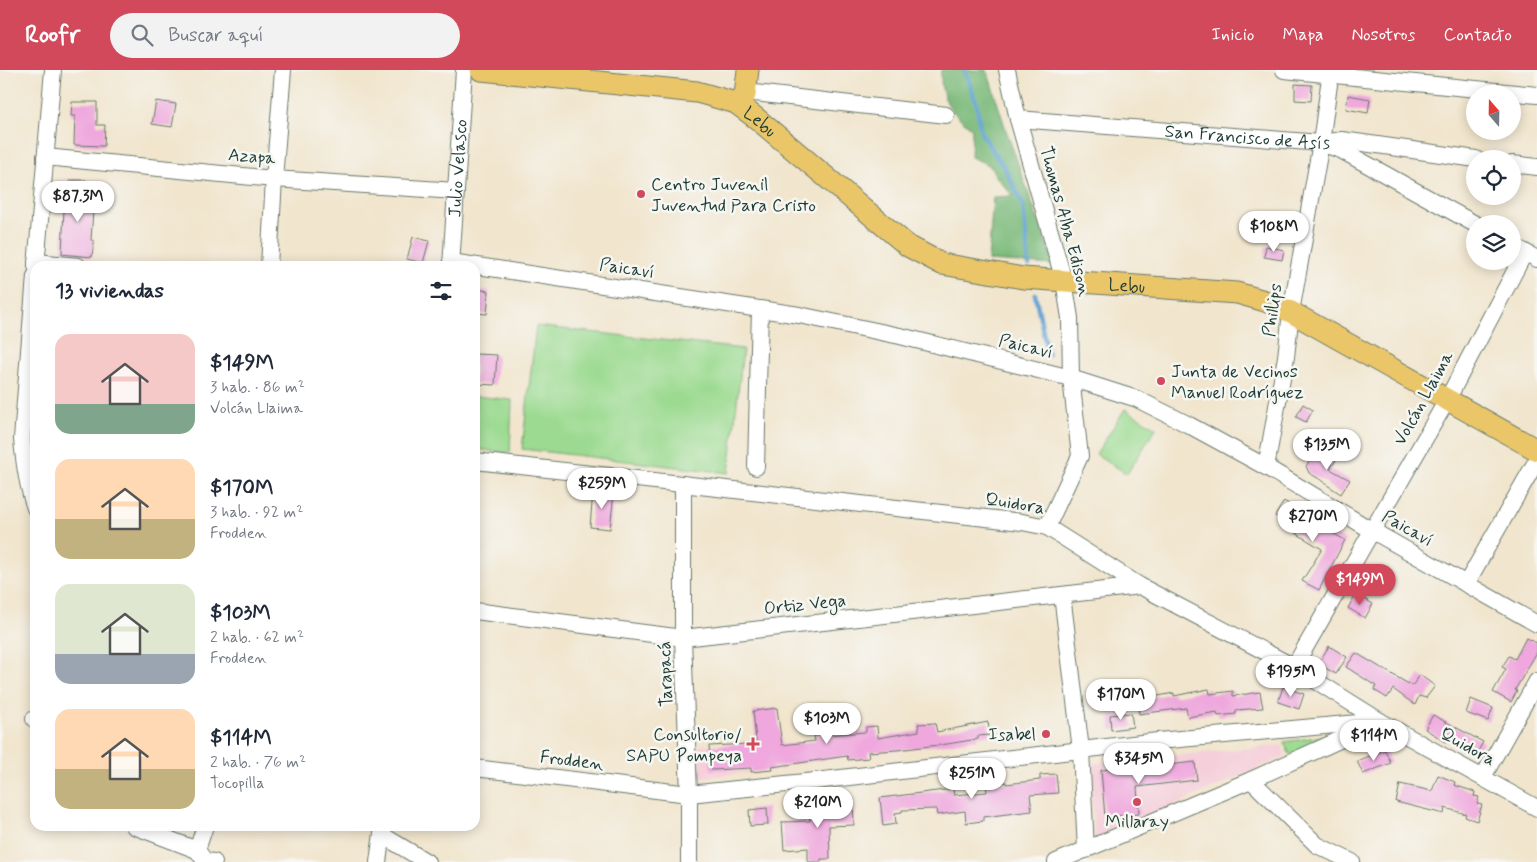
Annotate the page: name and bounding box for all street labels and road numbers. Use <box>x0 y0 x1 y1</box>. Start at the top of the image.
street label: Lebu <box>738 101 781 143</box>
street label: Julio Velasco <box>443 118 474 218</box>
street label: San Francisco de Asís <box>1164 120 1332 156</box>
street label: Azapa <box>227 143 277 171</box>
street label: Thomas Alba Edison <box>1033 144 1097 299</box>
street label: Paicaví <box>598 253 656 285</box>
street label: Lebu <box>1107 273 1146 300</box>
street label: Phillips <box>1257 282 1289 338</box>
street label: Paicaví <box>996 329 1055 365</box>
street label: Volcán Llaima <box>1388 347 1460 450</box>
street label: Quidora <box>983 487 1046 521</box>
street label: Paicaví <box>1378 505 1437 553</box>
street label: Ortiz Vega <box>763 589 847 622</box>
street label: Tarapacá <box>653 641 679 707</box>
street label: Quidora <box>1436 722 1500 772</box>
street label: Frodden <box>539 745 605 777</box>

